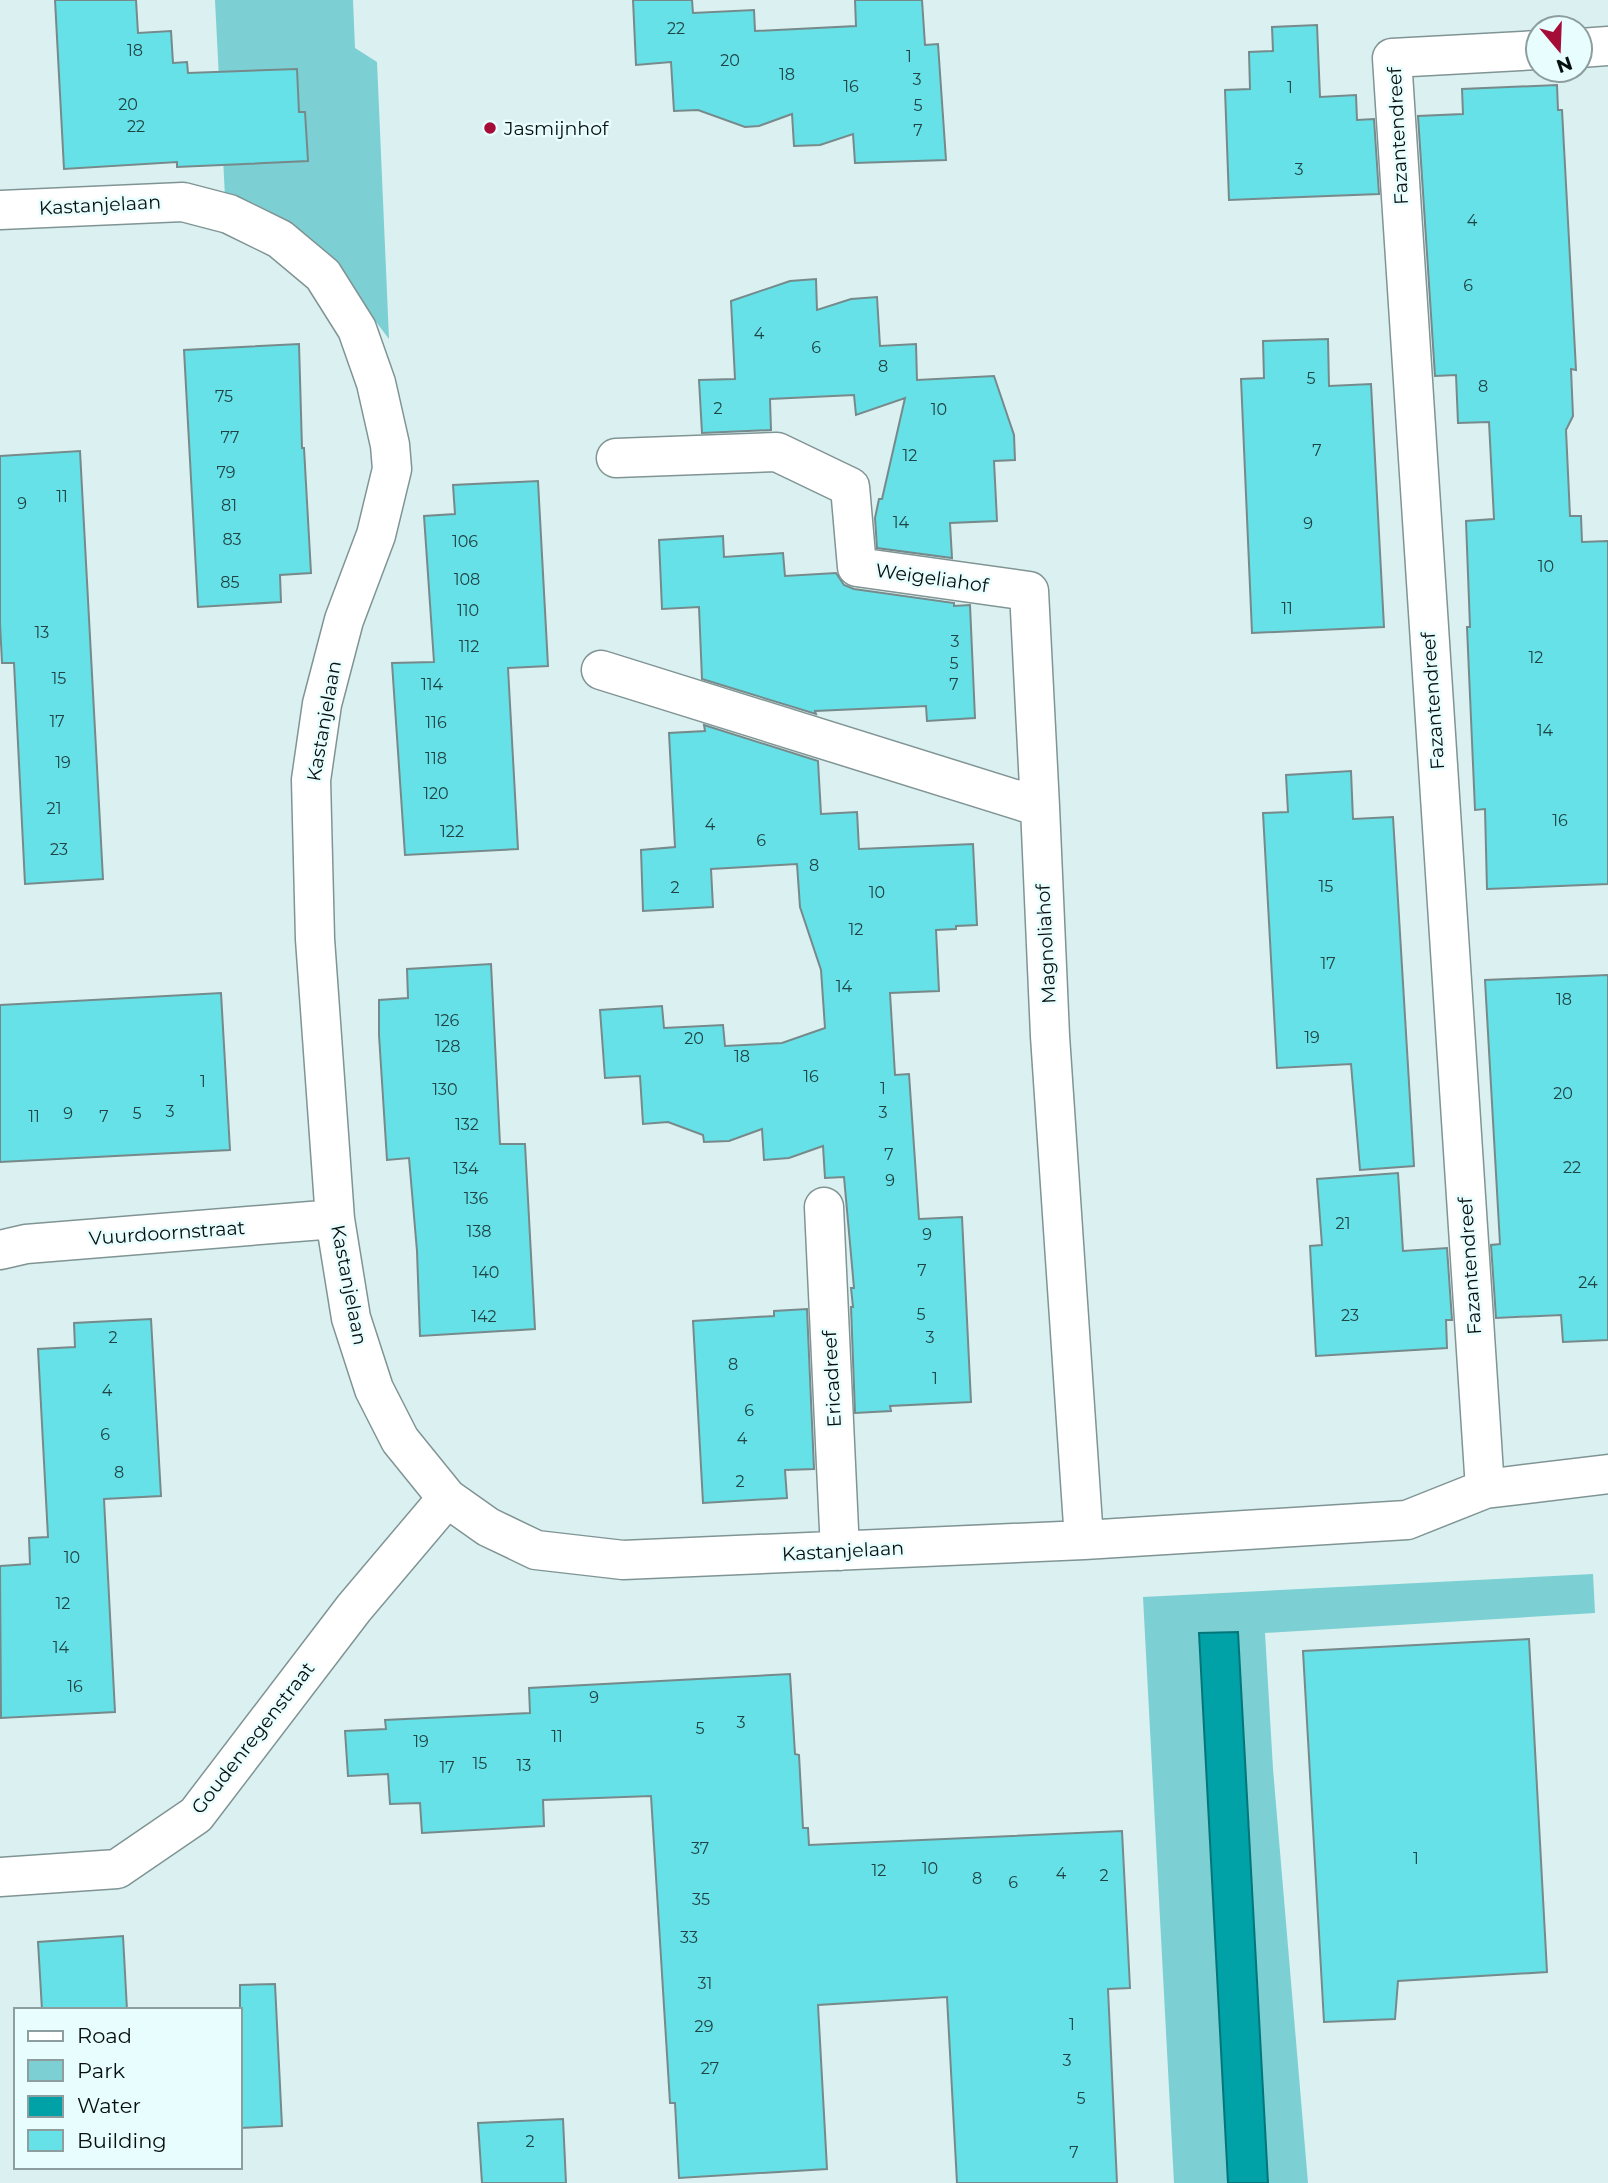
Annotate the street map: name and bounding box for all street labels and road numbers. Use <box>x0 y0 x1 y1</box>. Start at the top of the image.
street label: Fazantendreef <box>1383 65 1413 205</box>
street label: Kastanjelaan <box>38 190 162 220</box>
street label: Weigeliahof <box>874 559 991 598</box>
street label: Fazantendreef <box>1417 630 1449 771</box>
street label: Kastanjelaan <box>302 659 346 783</box>
street label: Magnoliahof <box>1031 882 1061 1004</box>
street label: Fazantendreef <box>1454 1195 1486 1336</box>
street label: Vuurdoornstraat <box>88 1216 246 1250</box>
street label: Kastanjelaan <box>326 1223 372 1347</box>
street label: Ericadreef <box>818 1328 846 1428</box>
street label: Kastanjelaan <box>781 1536 905 1566</box>
street label: Goudenregenstraat <box>186 1657 320 1819</box>

